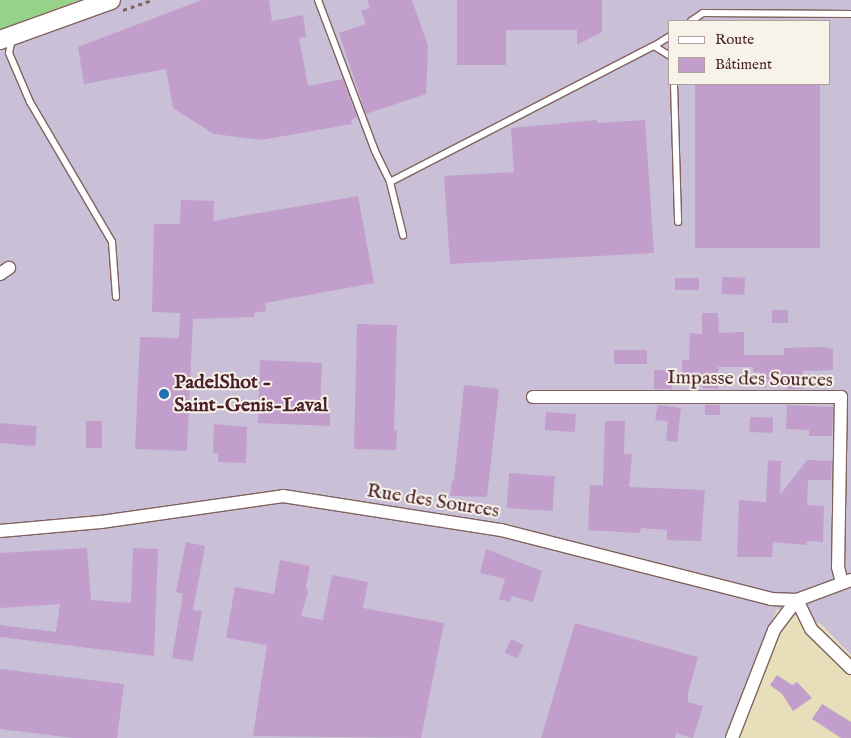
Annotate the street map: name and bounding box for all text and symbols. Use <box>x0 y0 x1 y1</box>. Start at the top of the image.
legend <box>668 20 831 85</box>
text: Route <box>715 30 754 49</box>
text: Bâtiment <box>715 55 772 74</box>
street label: Impasse des Sources <box>667 366 833 392</box>
place label: PadelShot - Saint-Genis-Laval <box>174 370 328 417</box>
marker: PadelShot - Saint-Genis-Laval <box>158 388 170 400</box>
street label: Rue des Sources <box>365 479 501 523</box>

